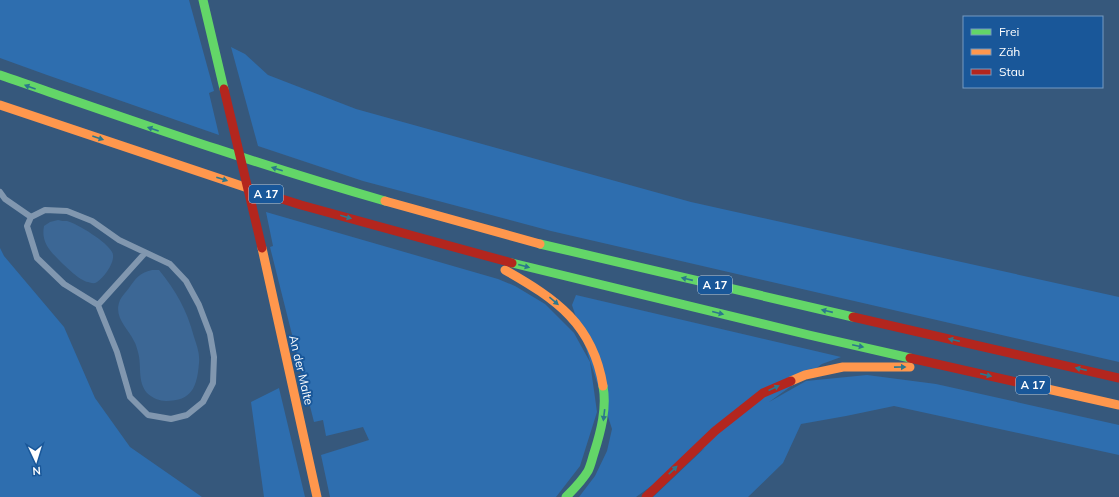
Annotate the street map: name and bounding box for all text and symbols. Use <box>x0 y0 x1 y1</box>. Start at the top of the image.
legend <box>963 16 1103 88</box>
text: Frei <box>999 24 1019 39</box>
text: Zäh <box>999 44 1020 59</box>
text: Stau <box>999 64 1025 79</box>
one-way arrow <box>24 83 36 89</box>
one-way arrow <box>147 126 159 132</box>
one-way arrow <box>93 135 105 141</box>
one-way arrow <box>270 166 282 172</box>
one-way arrow <box>216 177 228 183</box>
road number: A 17 <box>249 185 283 203</box>
one-way arrow <box>340 215 352 221</box>
one-way arrow <box>518 263 530 269</box>
one-way arrow <box>681 275 693 281</box>
road number: A 17 <box>698 276 732 294</box>
one-way arrow <box>548 297 559 306</box>
one-way arrow <box>821 308 834 314</box>
one-way arrow <box>712 311 724 317</box>
street label: An der Malte <box>286 333 317 406</box>
one-way arrow <box>948 336 961 342</box>
one-way arrow <box>852 344 864 350</box>
one-way arrow <box>894 364 907 370</box>
one-way arrow <box>1075 366 1087 372</box>
one-way arrow <box>980 372 992 378</box>
road number: A 17 <box>1016 376 1050 394</box>
one-way arrow <box>768 385 779 391</box>
one-way arrow <box>601 408 607 421</box>
north arrow <box>16 441 56 481</box>
text: N <box>32 464 41 478</box>
one-way arrow <box>668 465 678 475</box>

